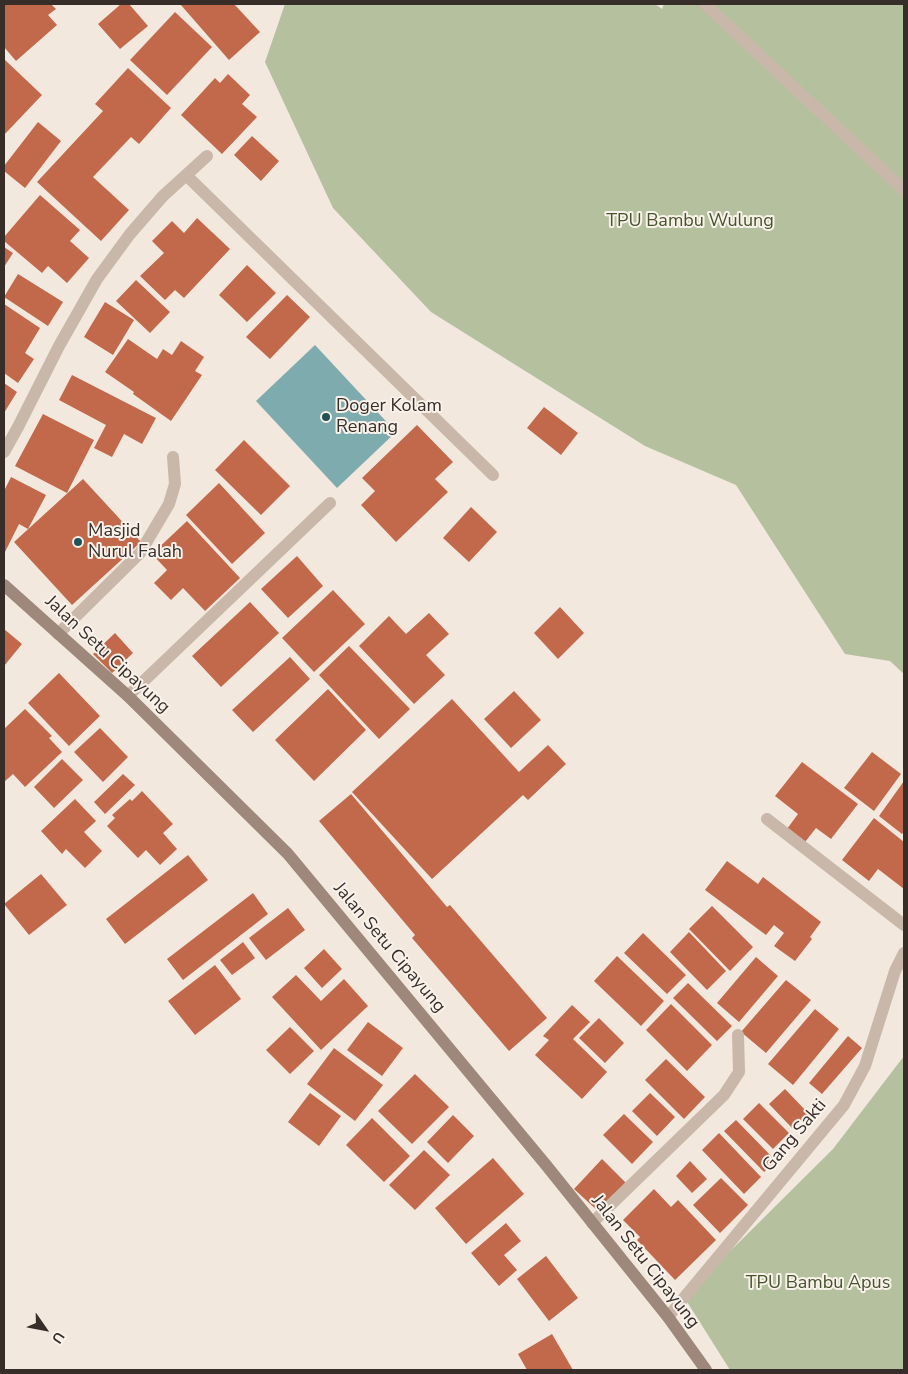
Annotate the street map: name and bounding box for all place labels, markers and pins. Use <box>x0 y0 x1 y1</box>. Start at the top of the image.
place label: Doger Kolam Renang <box>336 396 442 438</box>
marker: Doger Kolam Renang <box>320 411 332 423</box>
place label: Masjid Nurul Falah <box>88 521 182 564</box>
marker: Masjid Nurul Falah <box>72 536 84 548</box>

